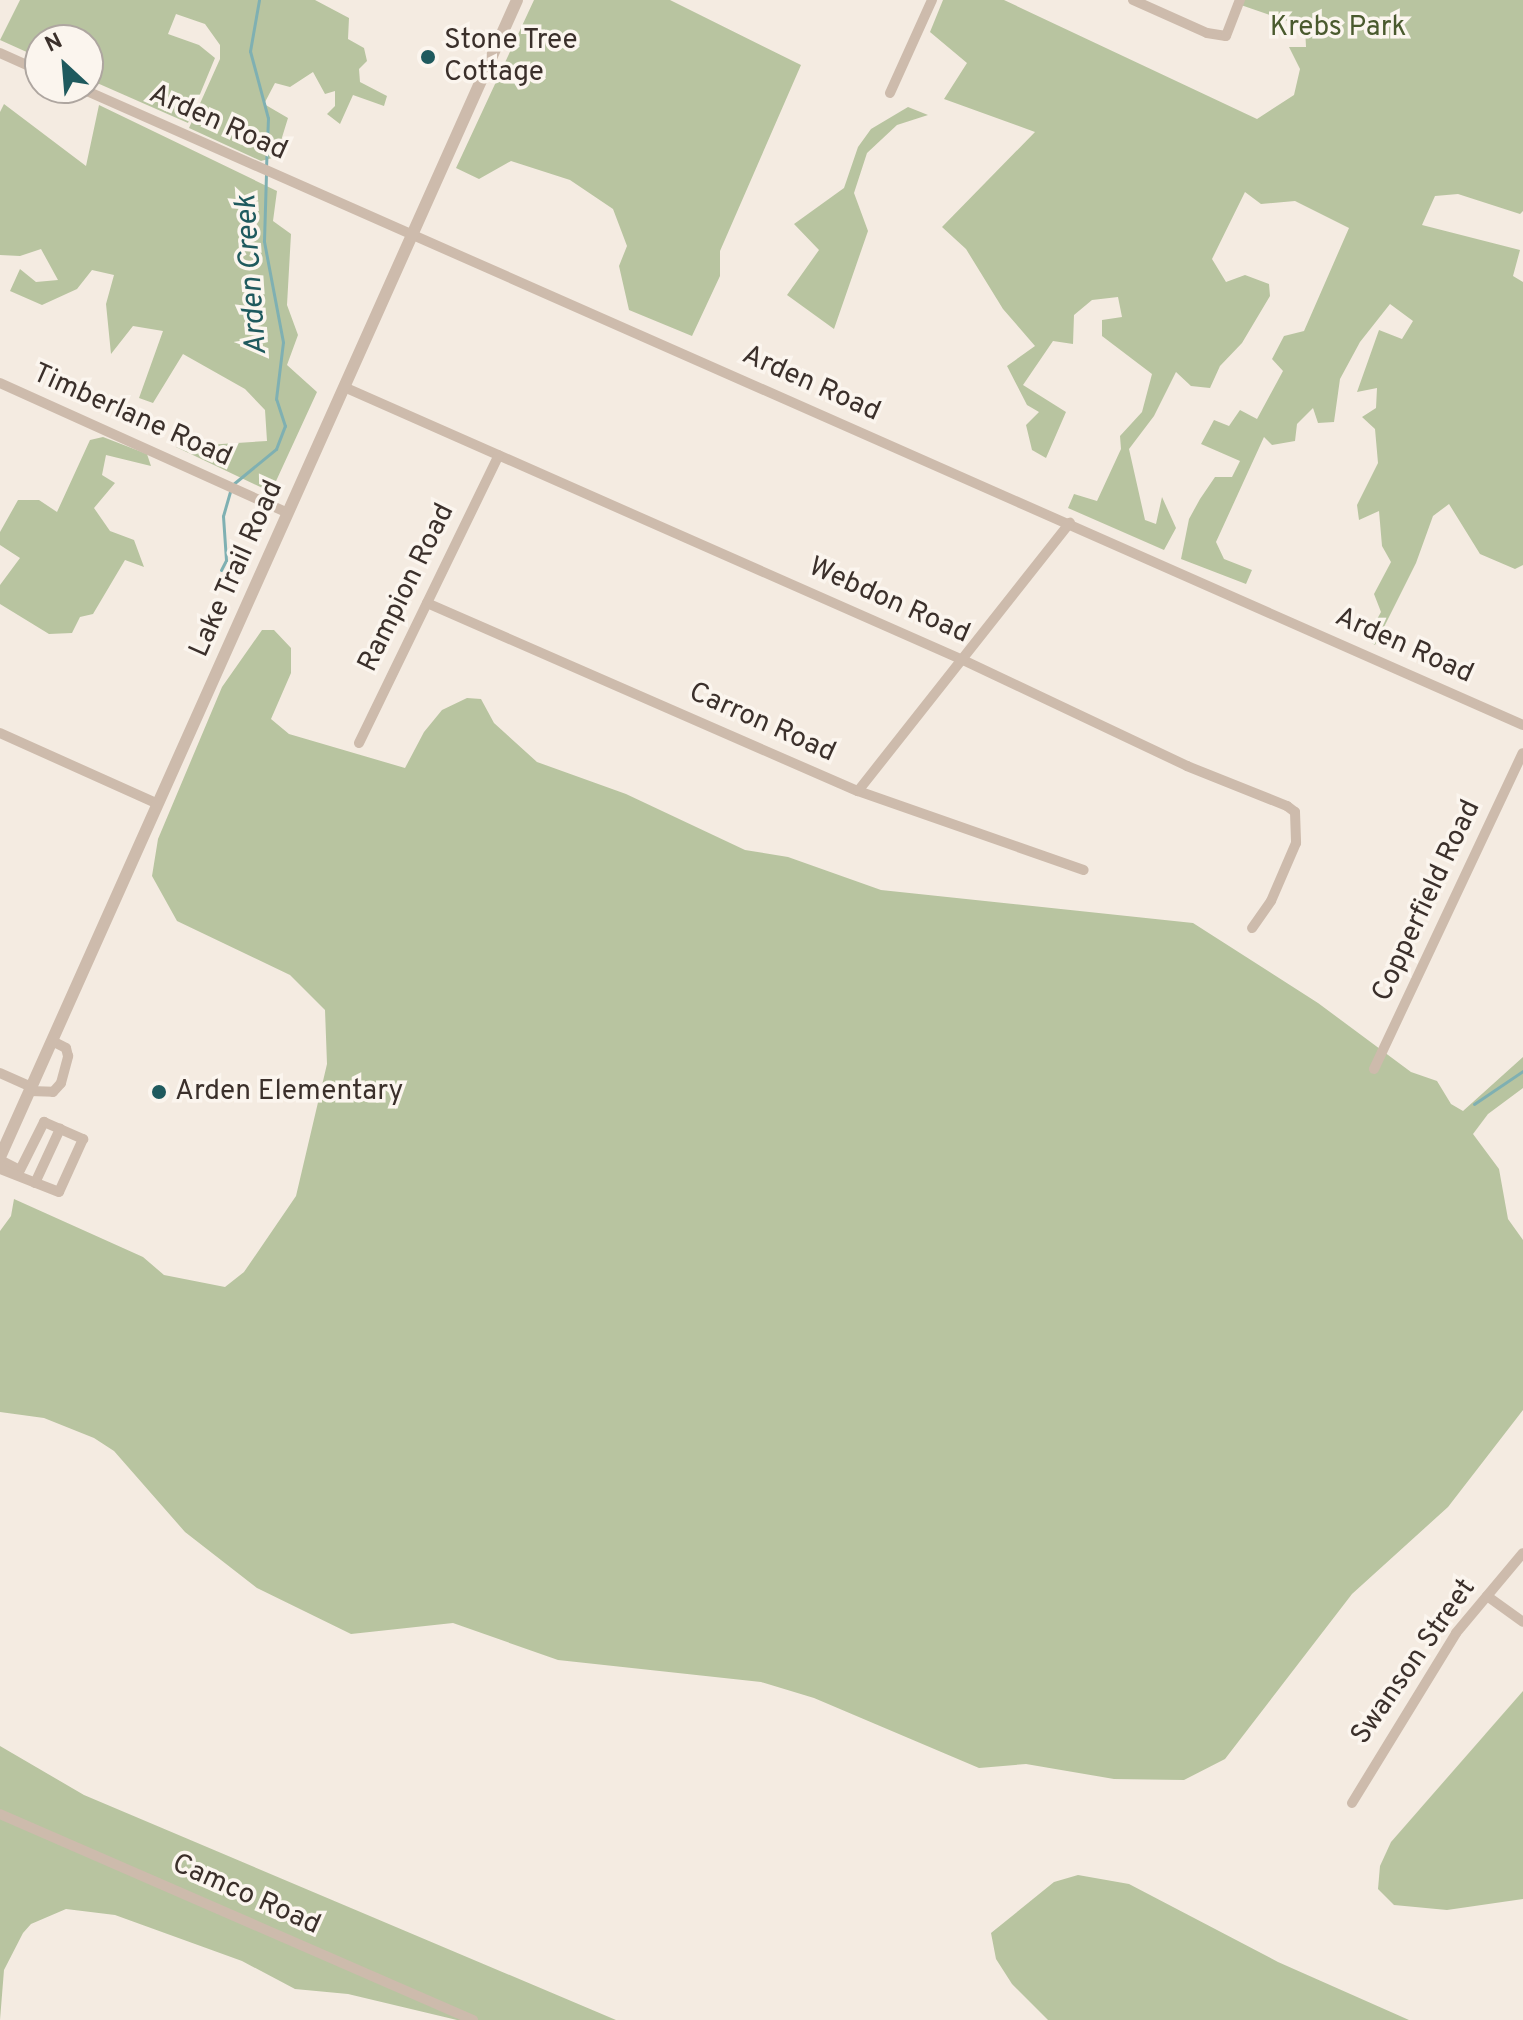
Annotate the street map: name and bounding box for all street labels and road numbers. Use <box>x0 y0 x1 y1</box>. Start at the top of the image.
street label: Arden Road <box>144 78 292 168</box>
street label: Arden Road <box>737 339 885 429</box>
street label: Timberlane Road <box>27 357 237 475</box>
street label: Lake Trail Road <box>183 475 291 663</box>
street label: Rampion Road <box>352 498 462 678</box>
street label: Webdon Road <box>803 551 975 651</box>
street label: Arden Road <box>1330 601 1478 691</box>
street label: Carron Road <box>684 676 840 770</box>
street label: Copperfield Road <box>1366 795 1488 1007</box>
street label: Swanson Street <box>1345 1573 1483 1751</box>
street label: Camco Road <box>167 1847 325 1943</box>

